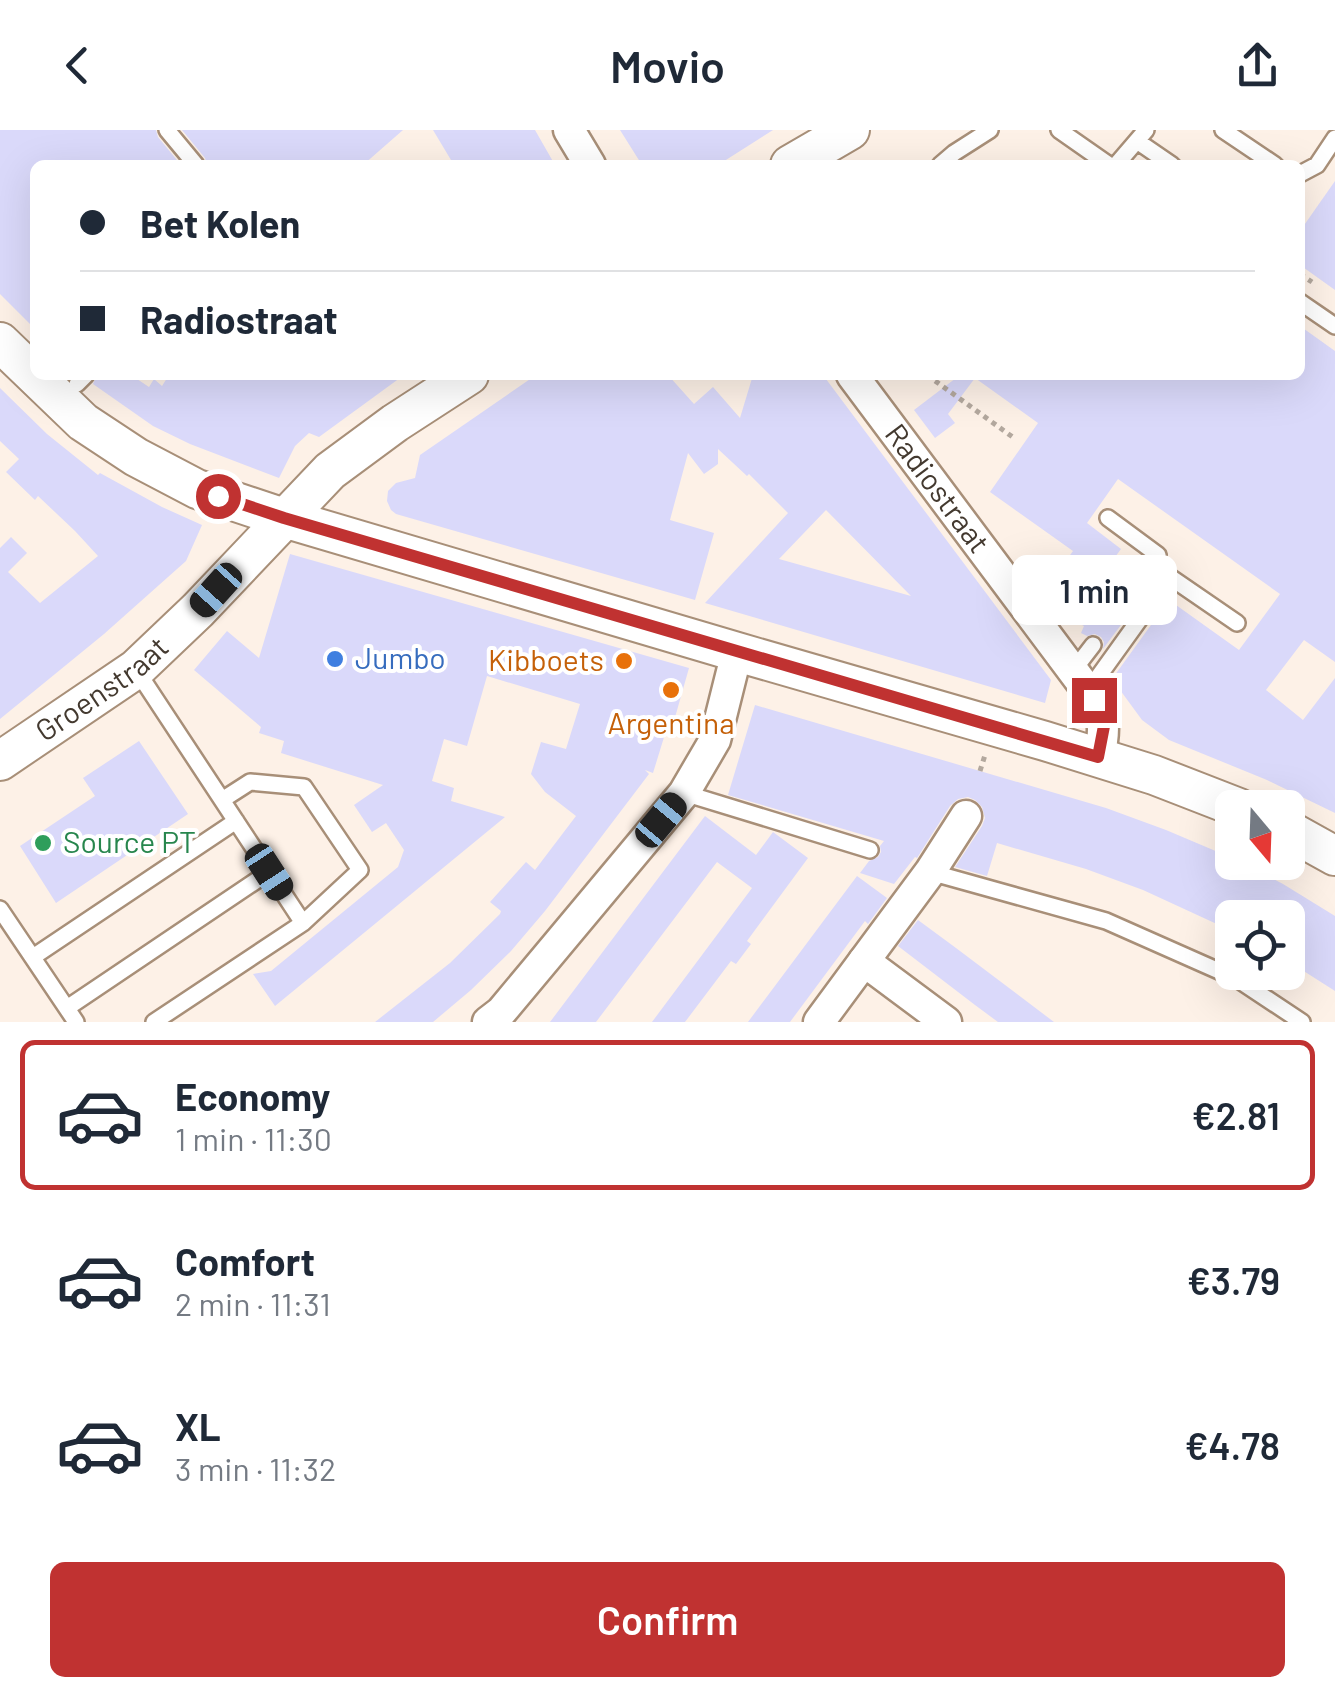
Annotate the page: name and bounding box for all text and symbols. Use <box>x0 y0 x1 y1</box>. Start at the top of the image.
icon: back <box>50 38 105 93</box>
text: Movio <box>610 38 725 92</box>
icon: share <box>1230 38 1285 93</box>
text: Bet Kolen <box>140 200 300 246</box>
text: Radiostraat <box>140 296 338 342</box>
street label: Radiostraat <box>879 416 998 559</box>
route start <box>196 474 241 519</box>
callout: 1 min <box>1012 555 1176 625</box>
car <box>185 558 247 622</box>
text: 1 min <box>1060 571 1129 609</box>
street label: Groenstraat <box>28 628 175 748</box>
place label: Jumbo <box>355 639 446 675</box>
place label: Kibboets <box>488 641 604 677</box>
marker: Jumbo <box>324 648 346 670</box>
marker: Kibboets <box>613 650 635 672</box>
route end <box>1072 678 1117 723</box>
marker: Argentina <box>660 679 682 701</box>
place label: Argentina <box>607 704 735 740</box>
car <box>630 787 692 853</box>
north arrow <box>1215 790 1305 880</box>
map controls <box>1215 790 1305 990</box>
place label: Source PT <box>63 823 196 859</box>
marker: Source PT <box>32 832 54 854</box>
car <box>240 839 298 905</box>
button: locate <box>1215 900 1305 990</box>
icon: car <box>55 1070 145 1160</box>
text: Economy <box>175 1073 330 1119</box>
text: €2.81 <box>1192 1092 1280 1138</box>
text: 1 min · 11:30 <box>175 1119 332 1157</box>
icon: car <box>55 1235 145 1325</box>
text: Comfort <box>175 1238 315 1284</box>
text: €3.79 <box>1187 1257 1280 1303</box>
text: 2 min · 11:31 <box>175 1284 331 1322</box>
icon: car <box>55 1400 145 1490</box>
text: XL <box>175 1403 221 1449</box>
text: €4.78 <box>1184 1422 1280 1468</box>
text: 3 min · 11:32 <box>175 1449 336 1487</box>
button: Confirm <box>50 1562 1285 1677</box>

